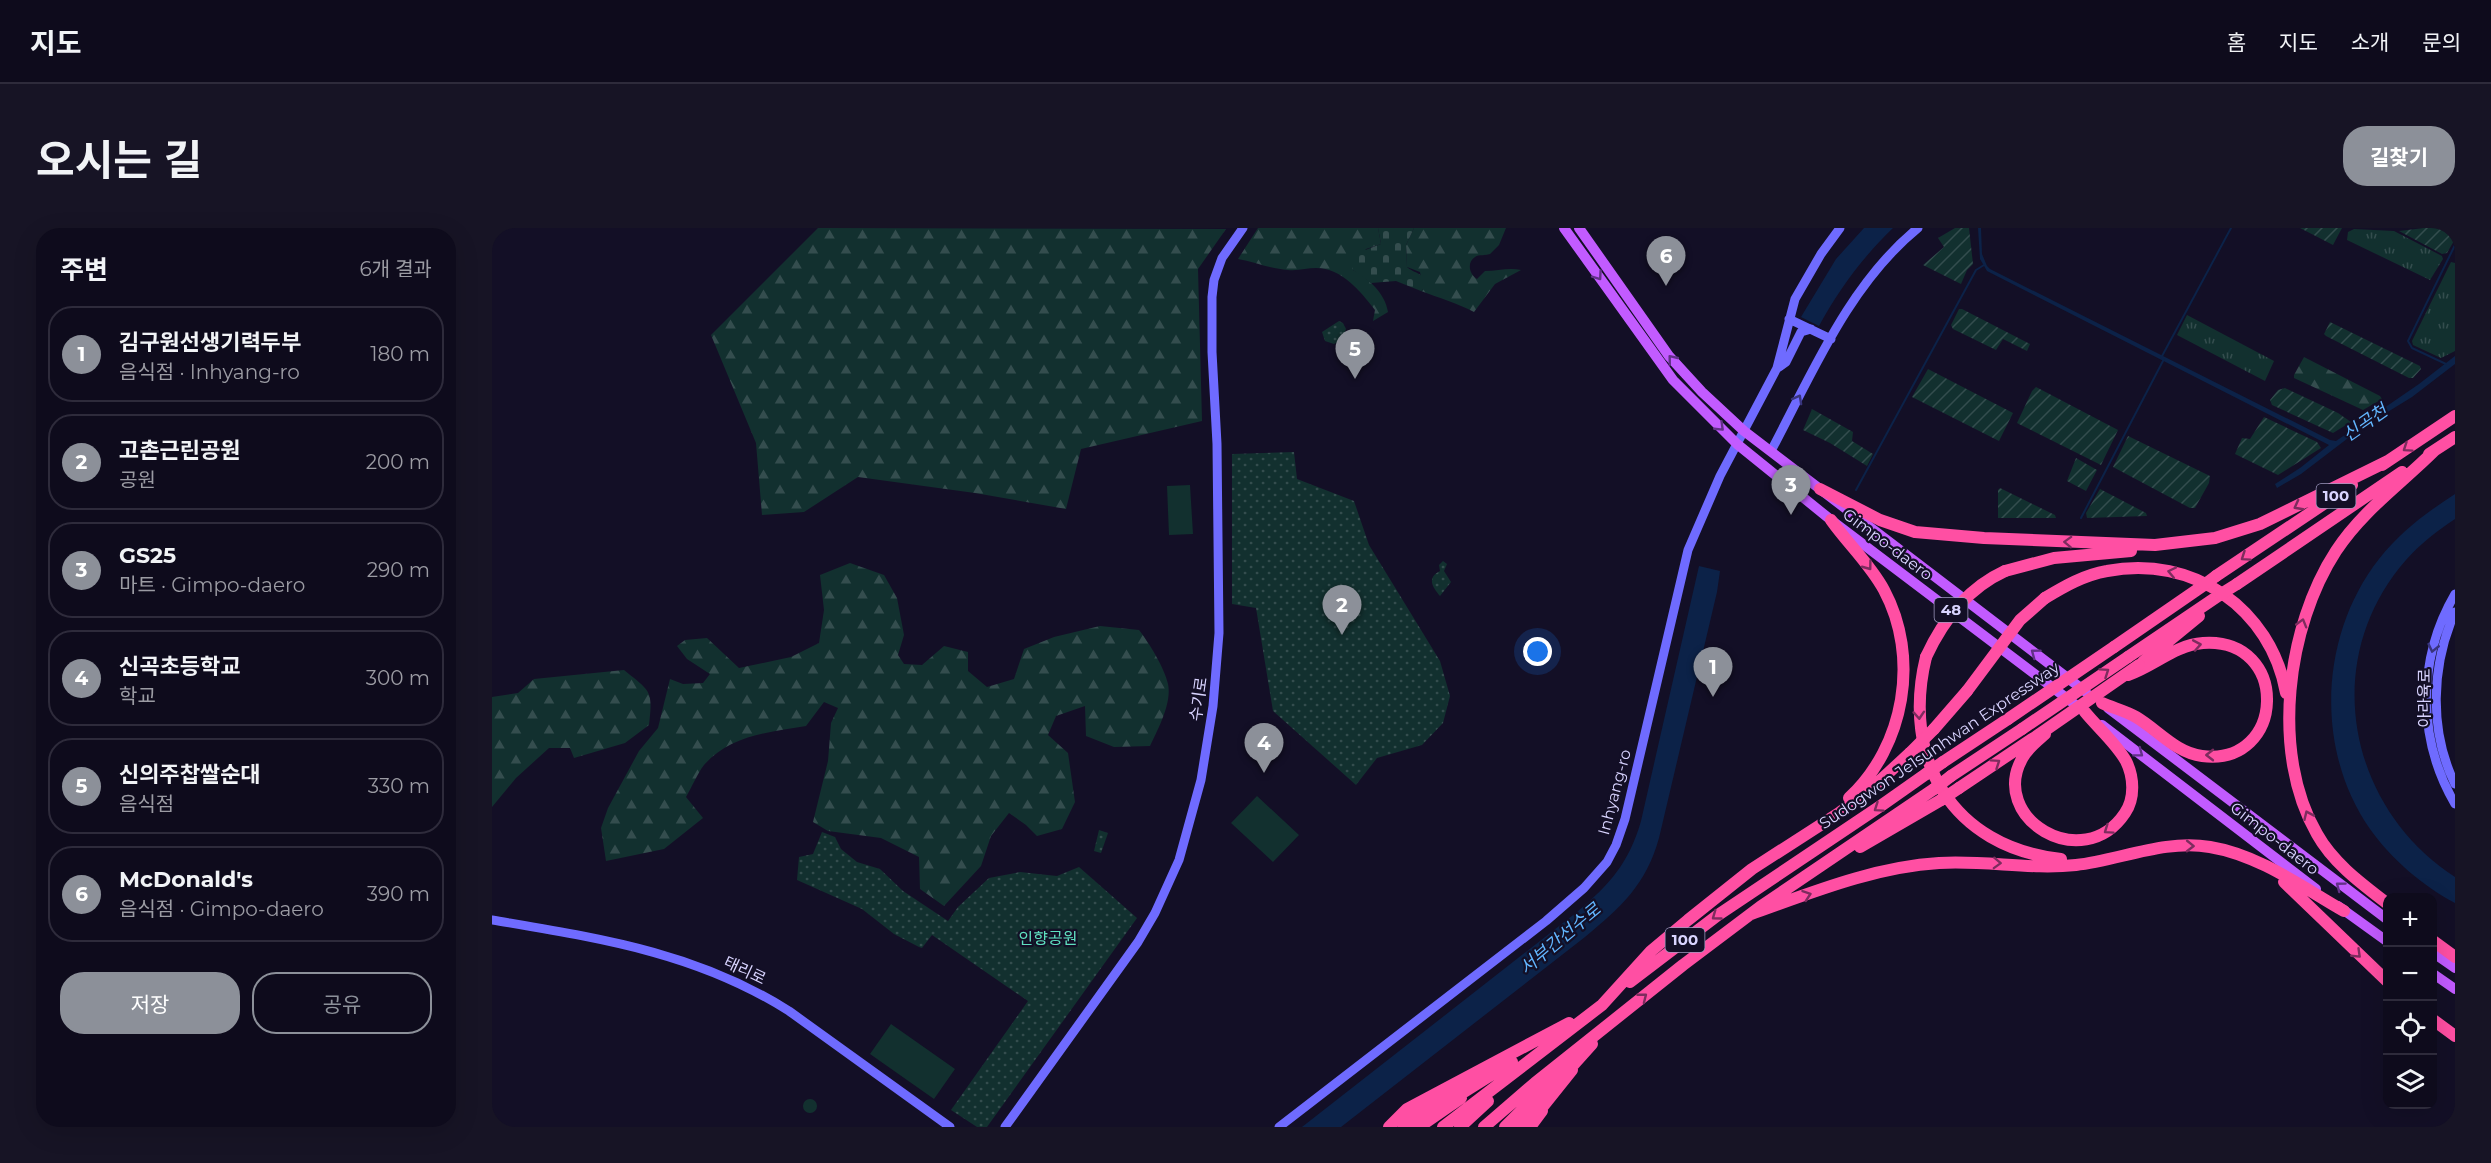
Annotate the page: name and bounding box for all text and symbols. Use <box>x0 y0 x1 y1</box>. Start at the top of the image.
text: 지도 <box>30 26 82 60</box>
text: 홈 <box>2227 30 2246 55</box>
text: 지도 <box>2279 30 2318 55</box>
text: 소개 <box>2351 30 2389 55</box>
text: 문의 <box>2422 30 2461 55</box>
button: 길찾기 <box>2343 126 2455 186</box>
text: 오시는 길 <box>36 134 202 186</box>
pin: 6 <box>1646 236 1686 286</box>
text: 주변 <box>60 254 108 286</box>
text: 6개 결과 <box>359 257 432 281</box>
one-way arrow <box>1591 269 1602 280</box>
text: 김구원선생기력두부 <box>119 329 301 356</box>
pin: 5 <box>1336 330 1374 379</box>
text: 1 <box>78 342 85 366</box>
text: 180 m <box>370 342 430 366</box>
one-way arrow <box>1669 355 1680 366</box>
text: 음식점 · Inhyang-ro <box>119 360 300 384</box>
one-way arrow <box>1791 395 1802 406</box>
water label: 신곡천 <box>2338 398 2394 446</box>
one-way arrow <box>1712 420 1723 431</box>
text: 고촌근린공원 <box>119 437 240 464</box>
one-way arrow <box>2402 441 2413 452</box>
text: 2 <box>76 450 87 474</box>
text: 200 m <box>366 450 430 474</box>
pin: 3 <box>1772 466 1810 515</box>
text: 공원 <box>119 468 156 492</box>
road number: 100 <box>2316 484 2356 508</box>
one-way arrow <box>2294 499 2304 510</box>
street label: Gimpo-daero <box>1839 505 1936 584</box>
one-way arrow <box>2063 536 2072 549</box>
text: GS25 <box>119 542 176 569</box>
one-way arrow <box>2240 550 2251 561</box>
text: 3 <box>76 558 87 582</box>
text: 290 m <box>367 558 430 582</box>
one-way arrow <box>1861 559 1872 570</box>
one-way arrow <box>2167 566 2177 579</box>
text: 마트 · Gimpo-daero <box>119 573 305 597</box>
pin: 2 <box>1322 586 1362 635</box>
road number: 48 <box>1934 598 1968 622</box>
one-way arrow <box>2295 618 2307 629</box>
your location <box>1523 637 1552 666</box>
one-way arrow <box>2192 639 2202 651</box>
one-way arrow <box>2427 643 2440 653</box>
pin: 1 <box>1694 648 1732 697</box>
one-way arrow <box>2030 650 2041 661</box>
text: 신곡초등학교 <box>119 653 240 680</box>
street label: Sudogwon Je1sunhwan Expressway <box>1816 658 2063 833</box>
text: 4 <box>75 666 88 690</box>
text: 300 m <box>366 666 430 690</box>
one-way arrow <box>2099 668 2110 679</box>
street label: 아라육로 <box>2415 668 2434 727</box>
street label: 수기로 <box>1186 676 1211 722</box>
text: 학교 <box>119 684 156 708</box>
one-way arrow <box>1912 710 1925 719</box>
pin: 4 <box>1244 724 1284 773</box>
one-way arrow <box>2132 746 2143 757</box>
street label: Inhyang-ro <box>1594 747 1635 837</box>
one-way arrow <box>2206 749 2215 762</box>
one-way arrow <box>1990 759 2001 770</box>
text: 신의주찹쌀순대 <box>119 761 261 788</box>
text: 5 <box>76 774 87 798</box>
text: 330 m <box>368 774 430 798</box>
text: 음식점 <box>119 792 174 816</box>
street label: Gimpo-daero <box>2227 798 2323 879</box>
one-way arrow <box>1874 801 1885 812</box>
one-way arrow <box>2303 810 2315 821</box>
one-way arrow <box>2103 823 2114 834</box>
one-way arrow <box>2186 840 2195 852</box>
one-way arrow <box>1993 857 2002 870</box>
text: McDonald's <box>119 866 253 893</box>
text: 6 <box>75 882 88 906</box>
text: 390 m <box>367 882 430 906</box>
one-way arrow <box>2336 882 2347 893</box>
one-way arrow <box>1801 889 1812 902</box>
map controls <box>2383 893 2437 1109</box>
button: + <box>2383 893 2437 947</box>
text: 음식점 · Gimpo-daero <box>119 897 324 921</box>
water label: 서부간선수로 <box>1515 898 1606 979</box>
one-way arrow <box>1712 909 1723 920</box>
road number: 100 <box>1666 928 1704 952</box>
park label: 인향공원 <box>1019 929 1077 948</box>
one-way arrow <box>2350 946 2361 957</box>
button: − <box>2383 947 2437 1001</box>
street label: 태리로 <box>721 953 769 989</box>
button: 저장 <box>60 972 240 1034</box>
button: 공유 <box>252 972 432 1034</box>
one-way arrow <box>1636 993 1647 1004</box>
button: locate <box>2383 1001 2437 1055</box>
button: layers <box>2383 1055 2437 1109</box>

